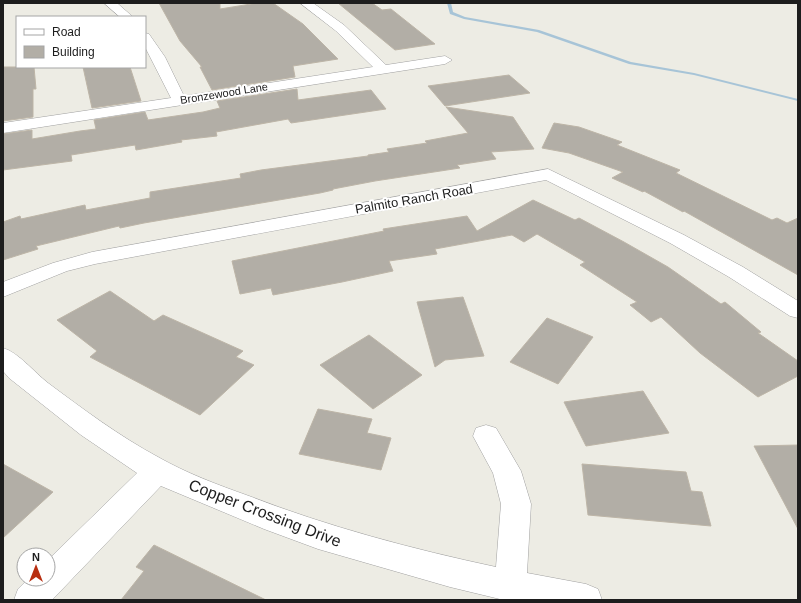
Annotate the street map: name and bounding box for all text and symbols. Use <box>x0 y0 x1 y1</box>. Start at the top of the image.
legend <box>16 16 146 68</box>
text: Road <box>52 25 81 39</box>
text: Building <box>52 45 95 59</box>
street label: Bronzewood Lane <box>179 80 269 106</box>
street label: Palmito Ranch Road <box>354 181 474 217</box>
street label: Copper Crossing Drive <box>186 476 344 550</box>
north arrow <box>16 547 56 587</box>
text: N <box>32 551 40 563</box>

